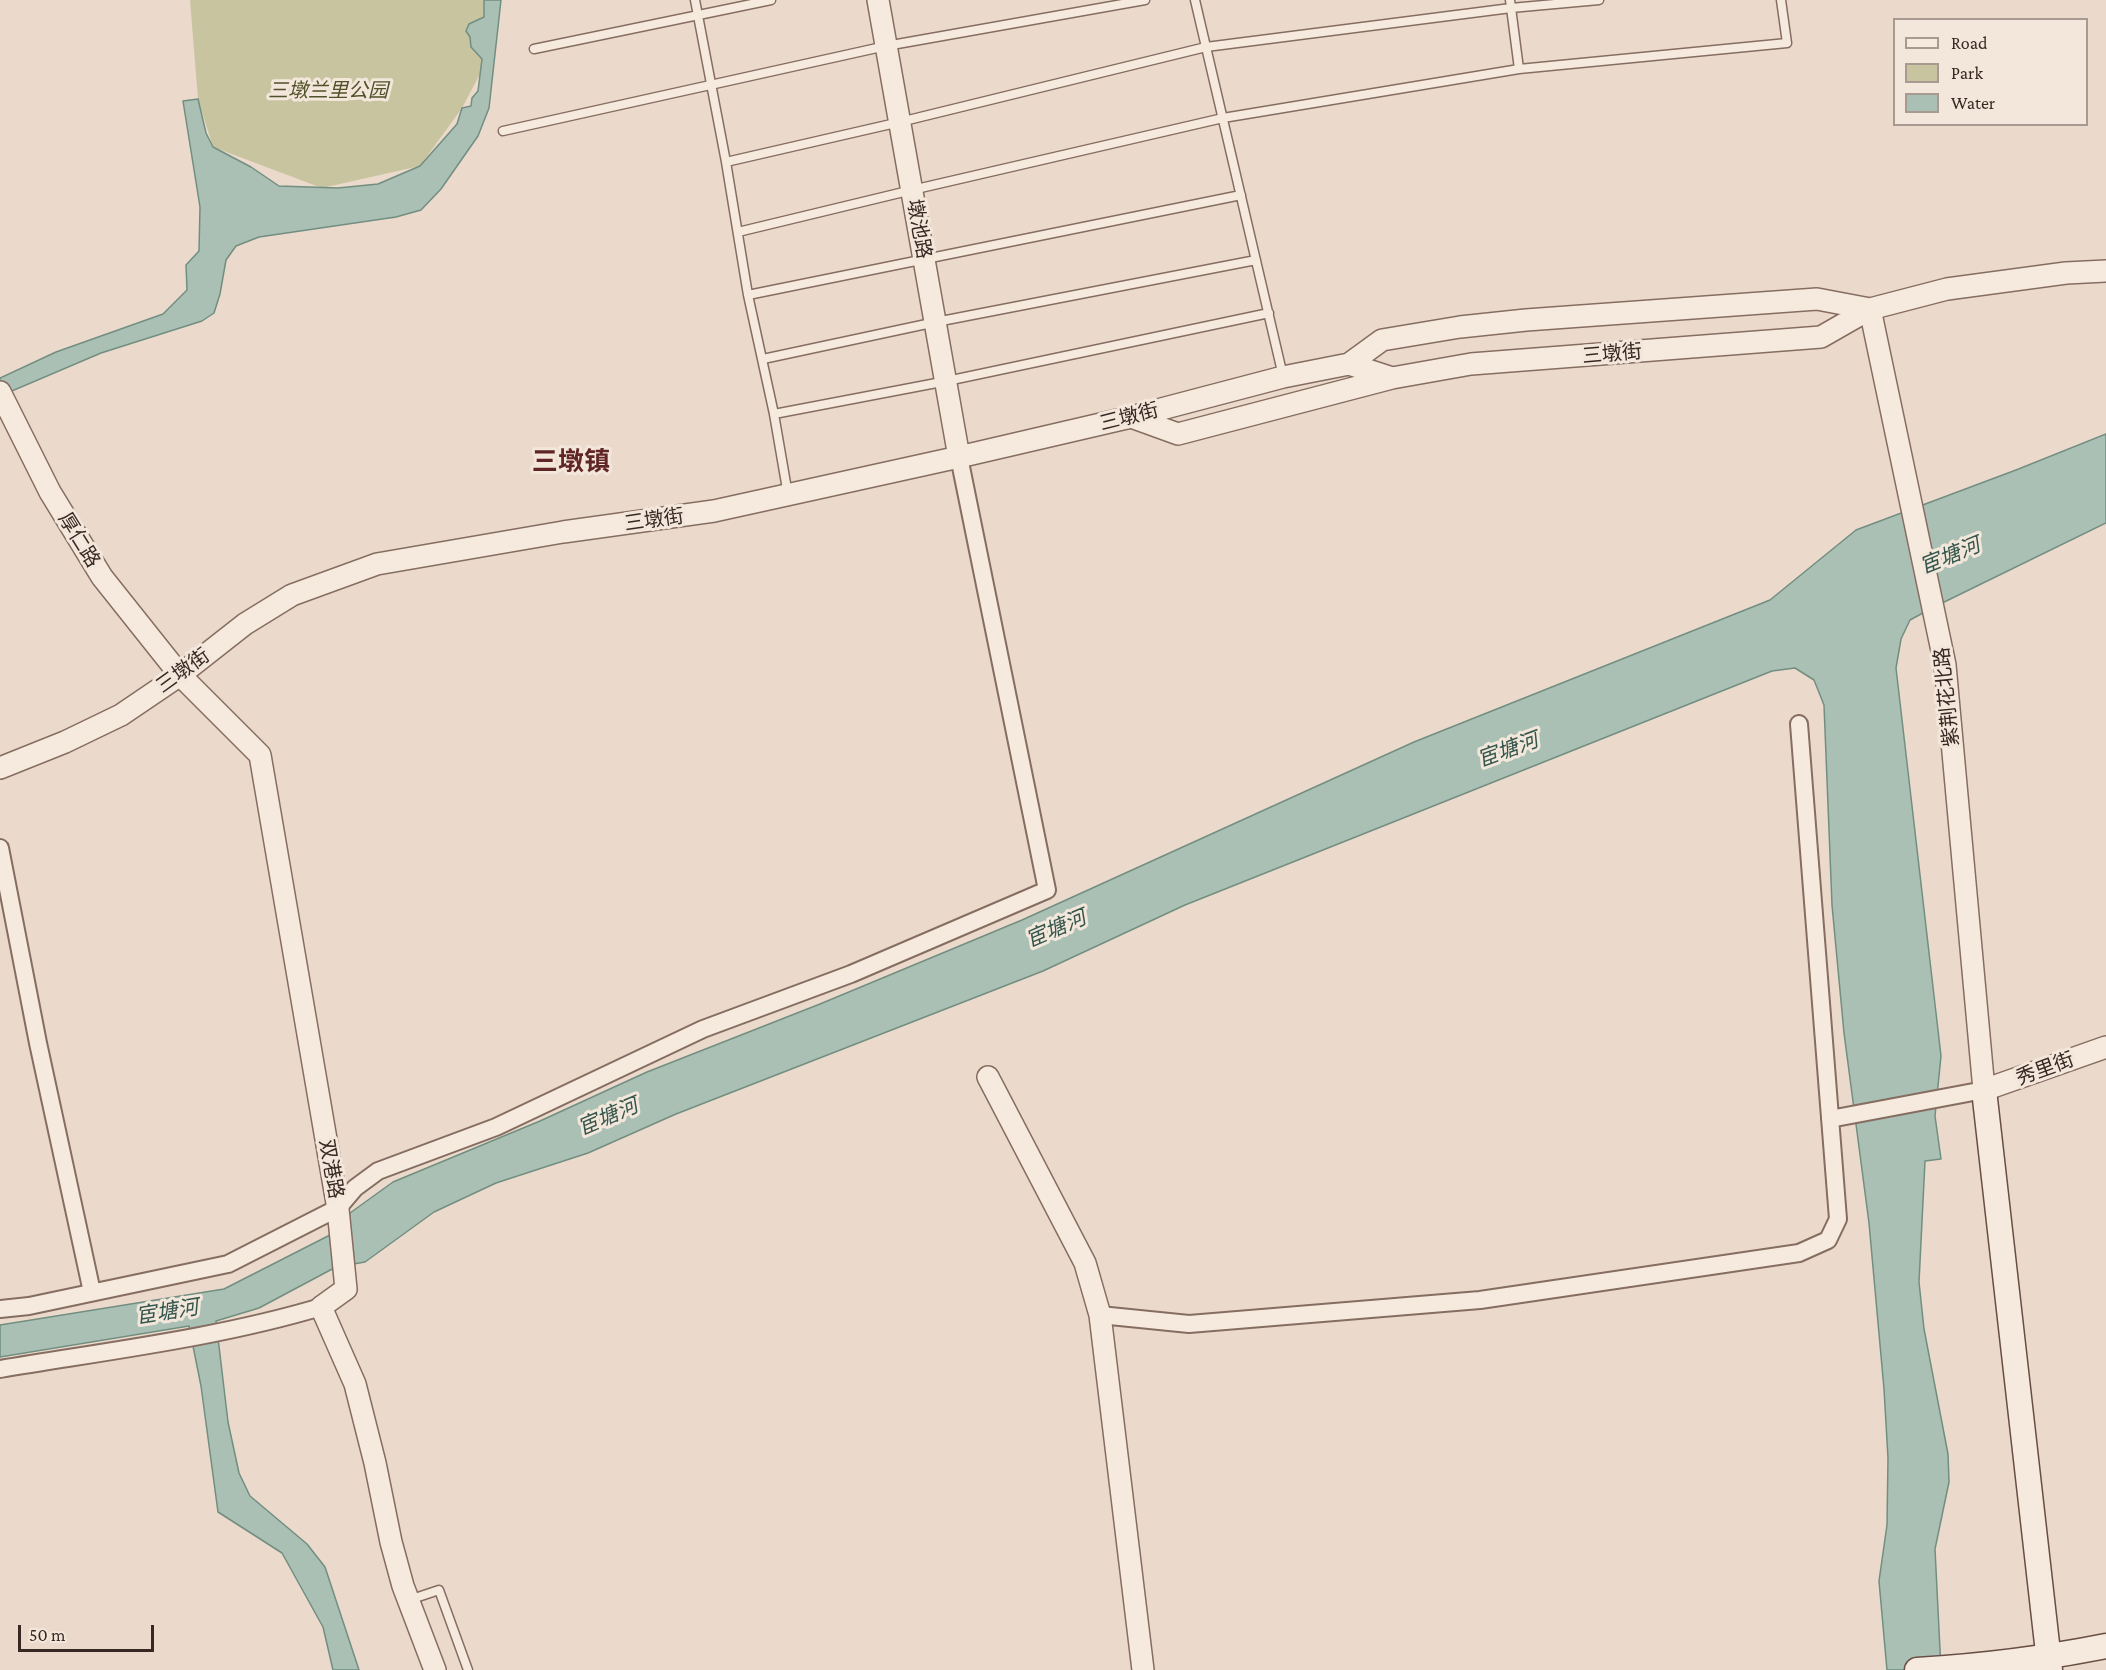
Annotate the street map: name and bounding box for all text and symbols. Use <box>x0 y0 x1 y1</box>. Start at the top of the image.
legend <box>1893 18 2088 126</box>
text: Road <box>1951 33 1988 53</box>
text: Park <box>1951 63 1983 83</box>
park label: 三墩兰里公园 <box>268 79 388 103</box>
text: Water <box>1951 93 1995 113</box>
street label: 墩池路 <box>902 197 936 261</box>
street label: 三墩街 <box>1581 339 1643 369</box>
street label: 三墩街 <box>1097 398 1161 436</box>
district label: 三墩镇 <box>532 446 610 478</box>
street label: 三墩街 <box>623 504 685 536</box>
street label: 厚仁路 <box>53 508 105 572</box>
water label: 宦塘河 <box>1916 533 1984 579</box>
street label: 三墩街 <box>152 644 214 698</box>
street label: 紫荆花北路 <box>1930 646 1964 748</box>
water label: 宦塘河 <box>1474 727 1542 773</box>
water label: 宦塘河 <box>1022 905 1090 953</box>
street label: 秀里街 <box>2013 1047 2077 1091</box>
water label: 宦塘河 <box>574 1093 642 1141</box>
street label: 双港路 <box>314 1137 348 1201</box>
water label: 宦塘河 <box>134 1295 200 1329</box>
scale bar <box>21 1613 158 1651</box>
text: 50 m <box>29 1625 66 1645</box>

